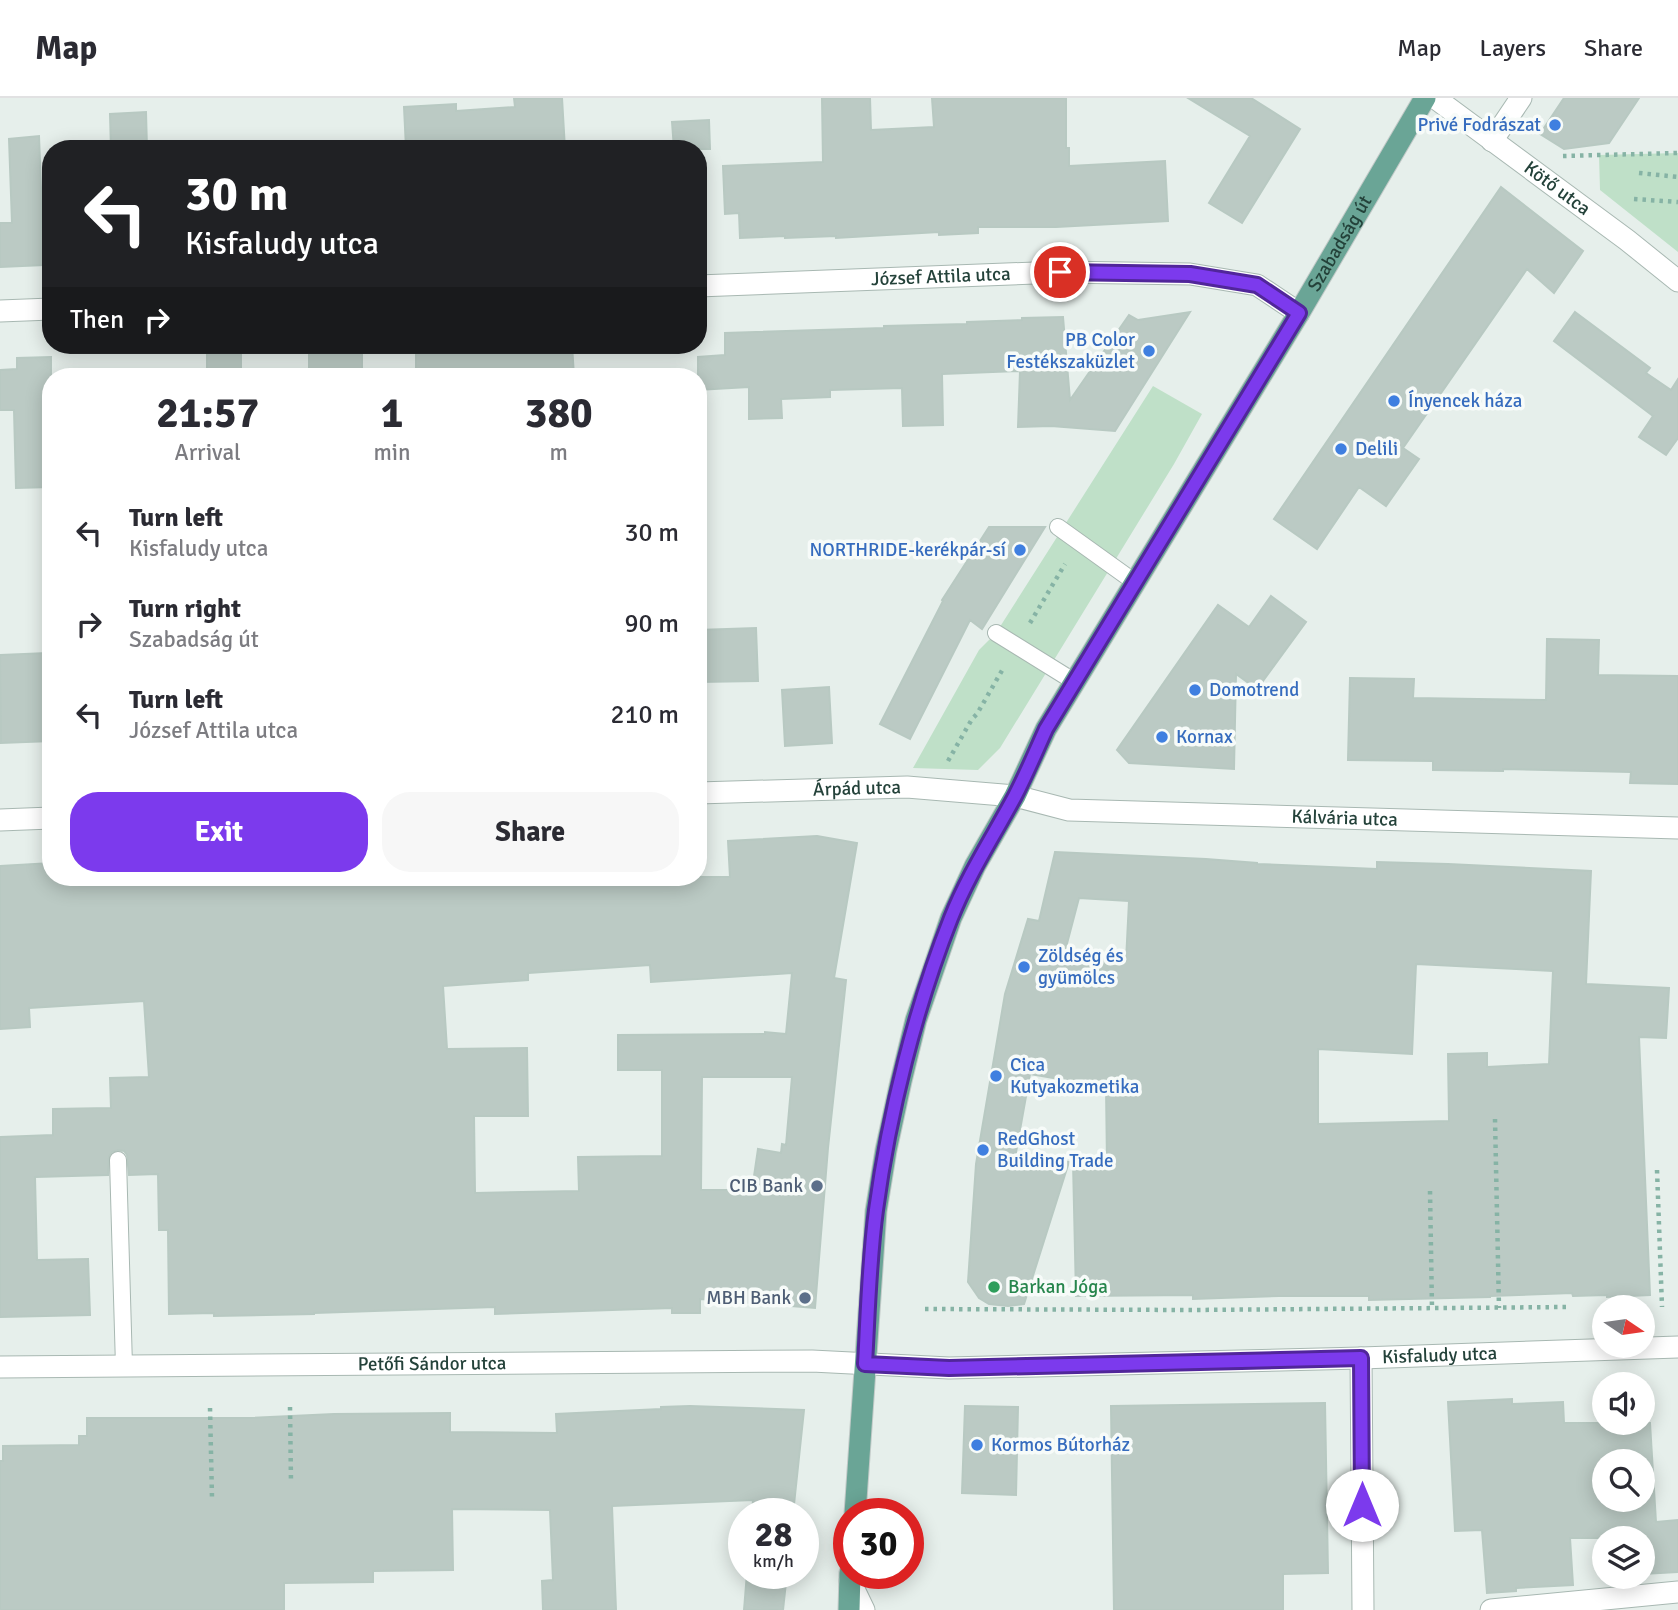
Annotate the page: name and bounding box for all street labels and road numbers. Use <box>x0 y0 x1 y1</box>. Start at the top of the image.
street label: Kötő utca <box>1519 156 1595 221</box>
street label: Szabadság út <box>1302 191 1377 296</box>
street label: József Attila utca <box>870 262 1011 291</box>
street label: Árpád utca <box>813 775 901 802</box>
street label: Kálvária utca <box>1291 805 1398 832</box>
street label: Kisfaludy utca <box>1382 1341 1498 1369</box>
street label: Petőfi Sándor utca <box>358 1351 506 1376</box>

